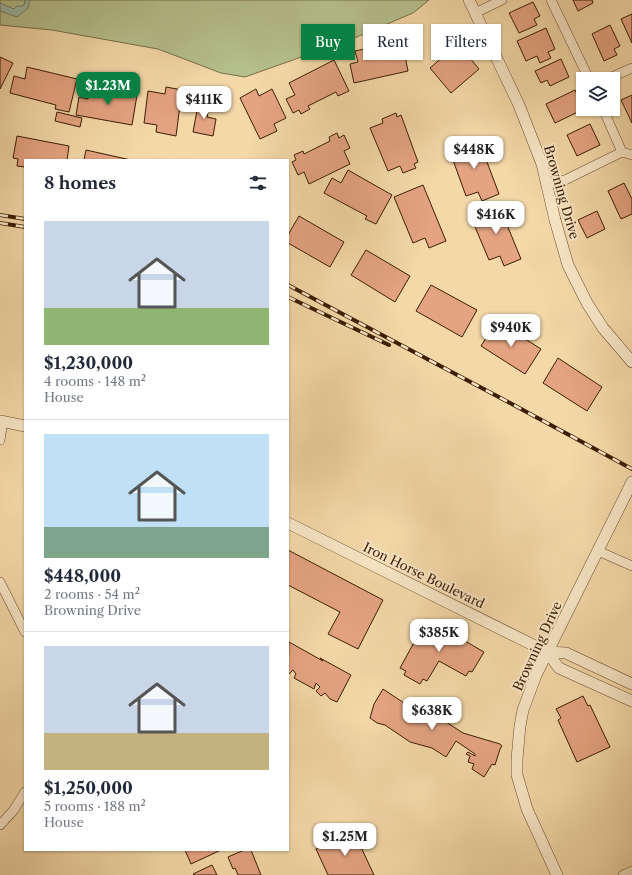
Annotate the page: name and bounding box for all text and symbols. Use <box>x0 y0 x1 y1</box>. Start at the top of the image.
chip: Buy <box>301 24 355 60</box>
chip: Rent <box>363 24 423 60</box>
chip: Filters <box>431 24 501 60</box>
pin: $1.23M <box>75 72 141 106</box>
map controls <box>576 72 620 116</box>
button: layers <box>576 72 620 116</box>
text: $1.23M <box>85 77 131 93</box>
pin: $411K <box>176 86 232 120</box>
text: $411K <box>185 91 223 107</box>
pin: $448K <box>446 136 502 170</box>
text: $448K <box>453 141 495 157</box>
street label: Browning Drive <box>541 143 583 241</box>
icon: filters <box>247 172 269 194</box>
text: 8 homes <box>44 173 116 193</box>
pin: $416K <box>468 201 524 235</box>
text: $416K <box>477 206 515 222</box>
icon: home <box>121 247 193 319</box>
pin: $940K <box>483 314 539 348</box>
text: $940K <box>490 319 532 335</box>
text: $1,230,000 <box>44 353 133 373</box>
text: 4 rooms · 148 m² <box>44 373 146 389</box>
text: House <box>44 389 84 405</box>
icon: home <box>121 460 193 532</box>
street label: Iron Horse Boulevard <box>361 539 487 611</box>
text: $448,000 <box>44 566 121 586</box>
text: 2 rooms · 54 m² <box>44 586 140 602</box>
street label: Browning Drive <box>509 599 565 693</box>
text: Browning Drive <box>44 602 141 618</box>
pin: $385K <box>411 619 467 653</box>
text: $385K <box>419 624 459 640</box>
icon: home <box>121 672 193 744</box>
pin: $638K <box>404 697 460 731</box>
text: $638K <box>412 702 452 718</box>
text: $1,250,000 <box>44 778 133 798</box>
text: 5 rooms · 188 m² <box>44 798 146 814</box>
text: House <box>44 814 84 830</box>
pin: $1.25M <box>312 823 378 857</box>
text: $1.25M <box>322 828 368 844</box>

